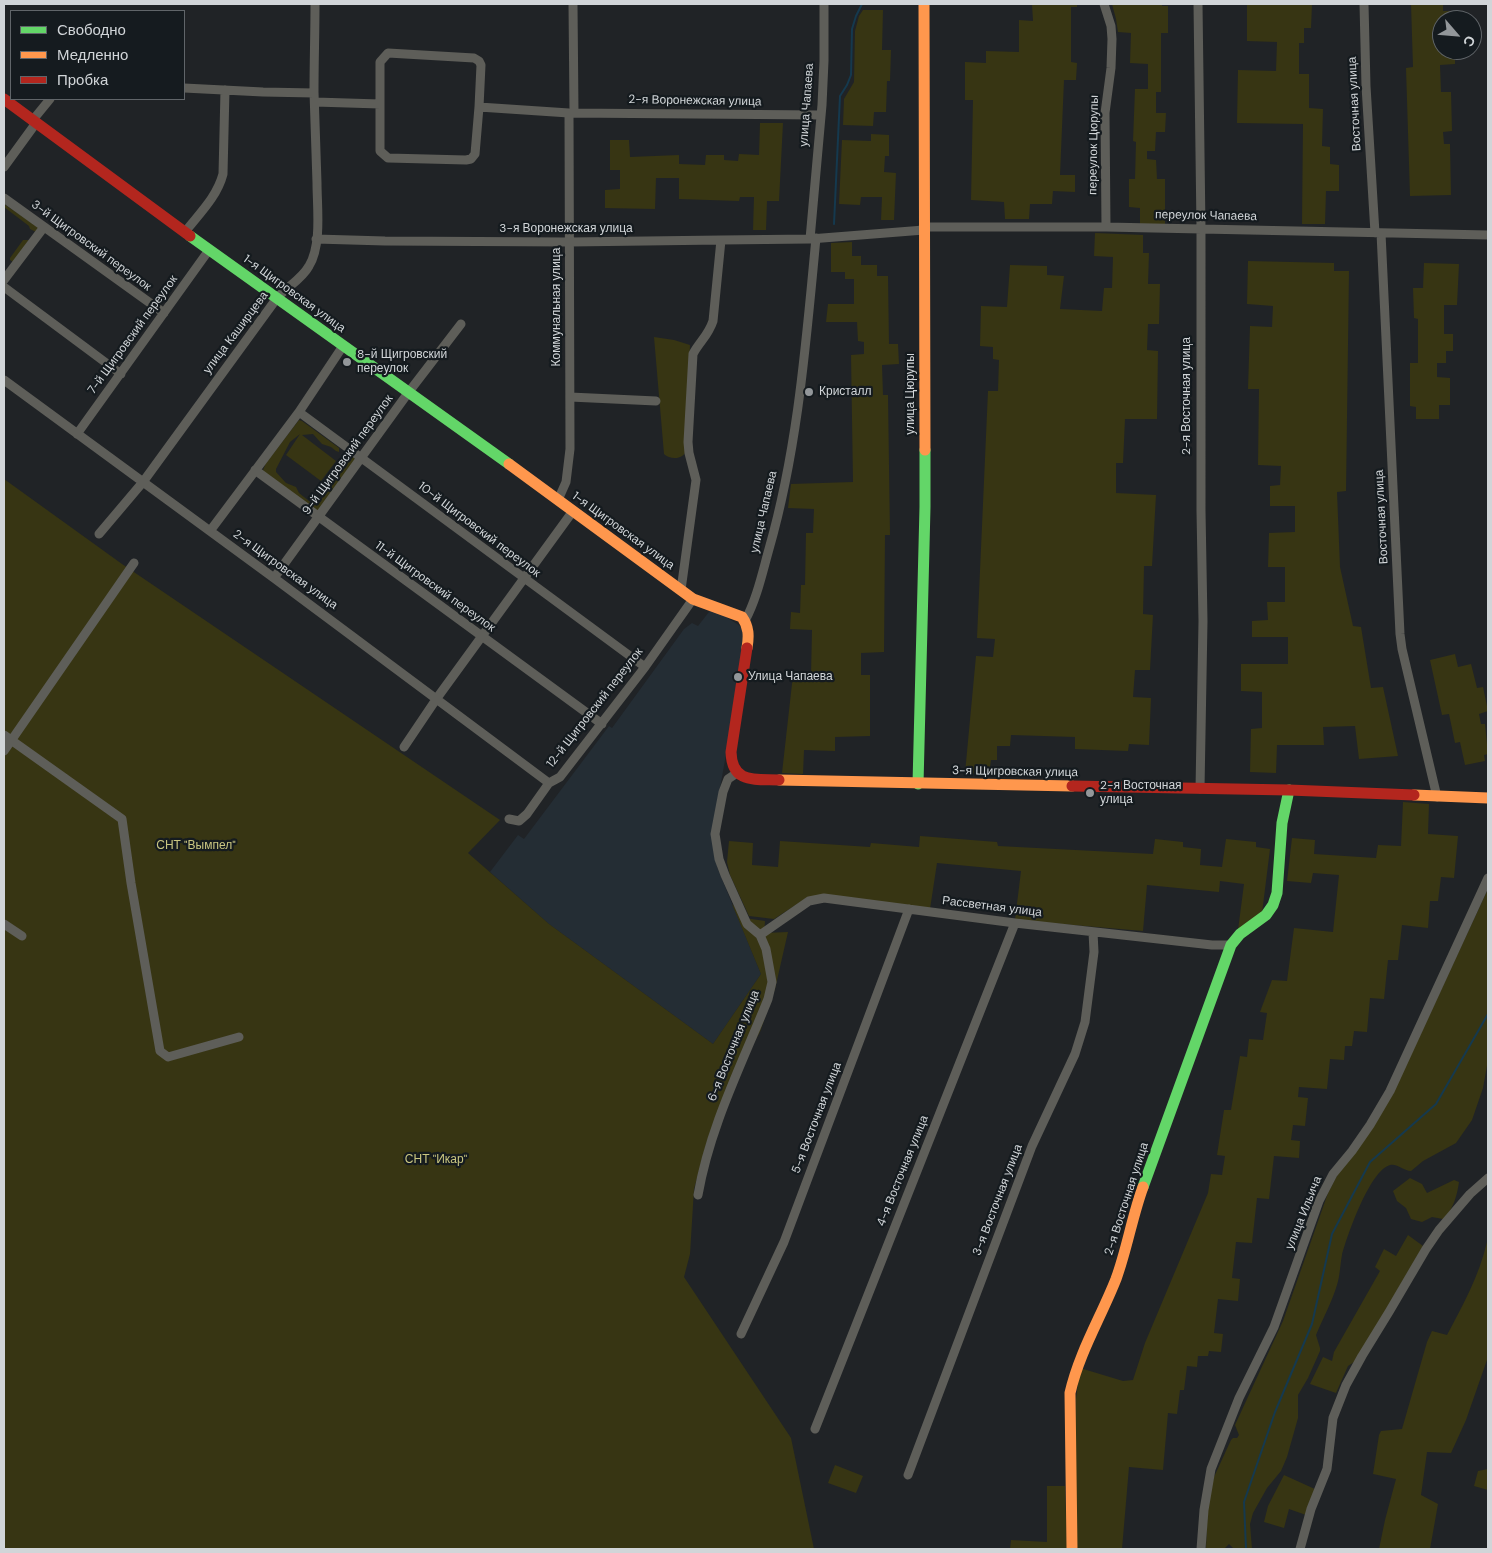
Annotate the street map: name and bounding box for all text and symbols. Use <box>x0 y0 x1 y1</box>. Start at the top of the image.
legend <box>10 10 185 100</box>
north arrow <box>1432 10 1482 60</box>
text: Свободно <box>57 20 126 40</box>
text: С <box>1459 33 1480 50</box>
text: Медленно <box>57 45 128 65</box>
street label: Восточная улица <box>1345 56 1365 152</box>
street label: улица Чапаева <box>797 63 817 147</box>
text: Пробка <box>57 70 108 90</box>
street label: 2-я Воронежская улица <box>628 93 762 109</box>
street label: переулок Цюрупы <box>1086 95 1102 195</box>
street label: 3-й Щигровский переулок <box>28 198 154 294</box>
street label: переулок Чапаева <box>1155 208 1257 224</box>
street label: 3-я Воронежская улица <box>499 222 633 236</box>
street label: Коммунальная улица <box>550 248 564 366</box>
street label: 1-я Щигровская улица <box>240 252 348 336</box>
street label: 7-й Щигровский переулок <box>85 273 181 397</box>
street label: улица Каширцева <box>200 289 272 377</box>
street label: 2-я Восточная улица <box>1180 337 1194 455</box>
place label: 8-й Щигровский переулок <box>357 348 447 376</box>
street label: улица Цюрупы <box>904 353 918 435</box>
marker: 8-й Щигровский переулок <box>341 356 353 368</box>
place label: Кристалл <box>819 385 871 399</box>
marker: Кристалл <box>803 386 815 398</box>
street label: 9-й Щигровский переулок <box>300 392 396 518</box>
street label: Восточная улица <box>1372 469 1392 565</box>
street label: улица Чапаева <box>748 470 780 554</box>
street label: 10-й Щигровский переулок <box>415 479 543 581</box>
street label: 1-я Щигровская улица <box>569 489 677 573</box>
street label: 2-я Щигровская улица <box>230 527 340 613</box>
street label: 11-й Щигровский переулок <box>372 539 498 635</box>
street label: 12-й Щигровский переулок <box>544 645 646 771</box>
place label: Улица Чапаева <box>748 670 833 684</box>
marker: Улица Чапаева <box>732 671 744 683</box>
street label: 3-я Щигровская улица <box>952 764 1078 780</box>
place label: 2-я Восточная улица <box>1100 779 1182 807</box>
marker: 2-я Восточная улица <box>1084 787 1096 799</box>
park label: СНТ "Вымпел" <box>156 839 236 853</box>
street label: Рассветная улица <box>941 894 1043 920</box>
street label: 6-я Восточная улица <box>705 988 763 1104</box>
street label: 5-я Восточная улица <box>789 1060 845 1176</box>
street label: 4-я Восточная улица <box>874 1114 932 1228</box>
street label: 2-я Восточная улица <box>1102 1141 1152 1257</box>
street label: 3-я Восточная улица <box>970 1142 1026 1258</box>
park label: СНТ "Икар" <box>405 1153 467 1167</box>
street label: улица Ильича <box>1283 1174 1325 1252</box>

